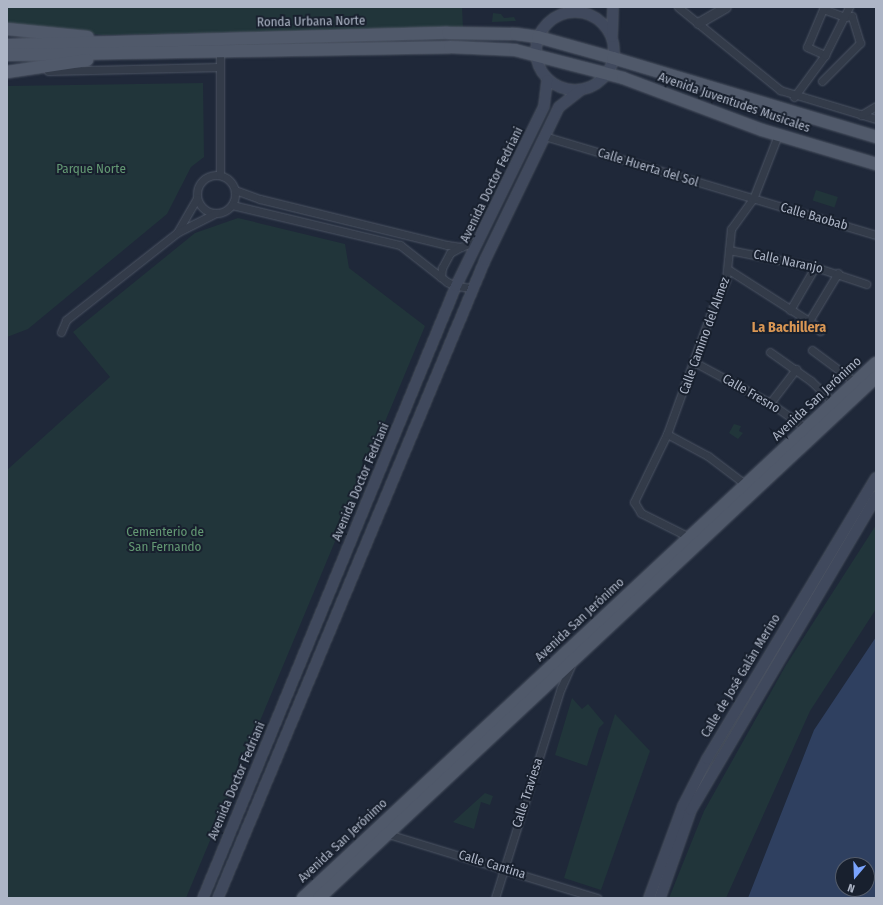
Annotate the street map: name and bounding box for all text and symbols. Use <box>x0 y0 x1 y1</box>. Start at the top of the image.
street label: Ronda Urbana Norte <box>257 13 365 31</box>
street label: Avenida Juventudes Musicales <box>656 70 812 136</box>
street label: Avenida Doctor Fedriani <box>457 125 527 245</box>
street label: Calle Huerta del Sol <box>596 145 700 191</box>
park label: Parque Norte <box>56 161 126 177</box>
street label: Calle Baobab <box>778 200 850 234</box>
street label: Calle Naranjo <box>752 247 824 277</box>
street label: Calle Camino del Almez <box>677 275 733 397</box>
district label: La Bachillera <box>752 320 826 336</box>
street label: Avenida San Jerónimo <box>769 354 865 444</box>
street label: Calle Fresno <box>719 371 783 417</box>
street label: Avenida Doctor Fedriani <box>329 421 393 543</box>
park label: Cementerio de San Fernando <box>126 525 204 556</box>
street label: Avenida San Jerónimo <box>532 575 628 665</box>
street label: Calle de José Galán Merino <box>698 611 784 741</box>
street label: Avenida Doctor Fedriani <box>205 720 269 842</box>
street label: Calle Traviesa <box>509 756 547 830</box>
street label: Avenida San Jerónimo <box>295 796 391 886</box>
street label: Calle Cantina <box>457 847 527 883</box>
north arrow <box>835 857 875 897</box>
text: N <box>846 881 856 895</box>

